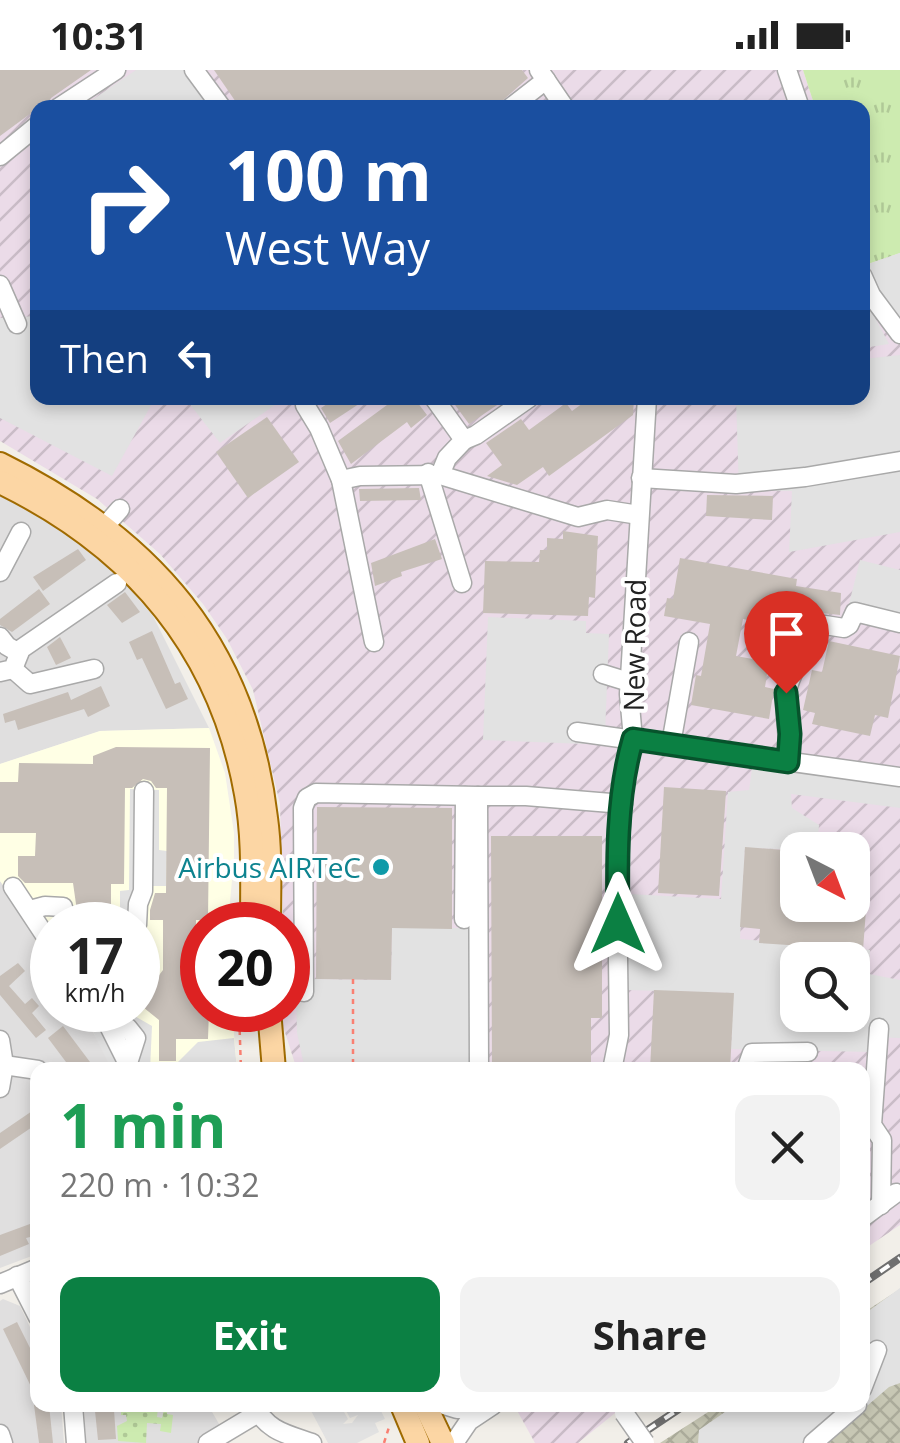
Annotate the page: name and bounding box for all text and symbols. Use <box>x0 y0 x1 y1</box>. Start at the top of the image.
text: 10:31 <box>50 9 148 61</box>
text: 100 m <box>225 126 432 222</box>
icon: right <box>60 140 190 270</box>
text: West Way <box>225 217 430 278</box>
icon: left <box>169 330 224 385</box>
text: Then <box>60 332 149 384</box>
street label: New Road <box>614 578 654 712</box>
pin <box>744 591 829 694</box>
icon: arrive <box>759 606 814 661</box>
north arrow <box>780 832 870 922</box>
map controls <box>780 832 870 1032</box>
place label: Airbus AIRTeC <box>178 848 361 886</box>
marker: Airbus AIRTeC <box>370 856 392 878</box>
position arrow <box>566 872 670 976</box>
speed limit sign: 20 <box>180 902 310 1032</box>
text: 17 <box>66 921 124 989</box>
button: search <box>780 942 870 1032</box>
text: km/h <box>65 975 125 1009</box>
text: 1 min <box>60 1084 227 1166</box>
button: close <box>735 1095 840 1200</box>
text: 220 m · 10:32 <box>60 1163 259 1206</box>
button: Exit <box>60 1277 440 1392</box>
button: Share <box>460 1277 840 1392</box>

